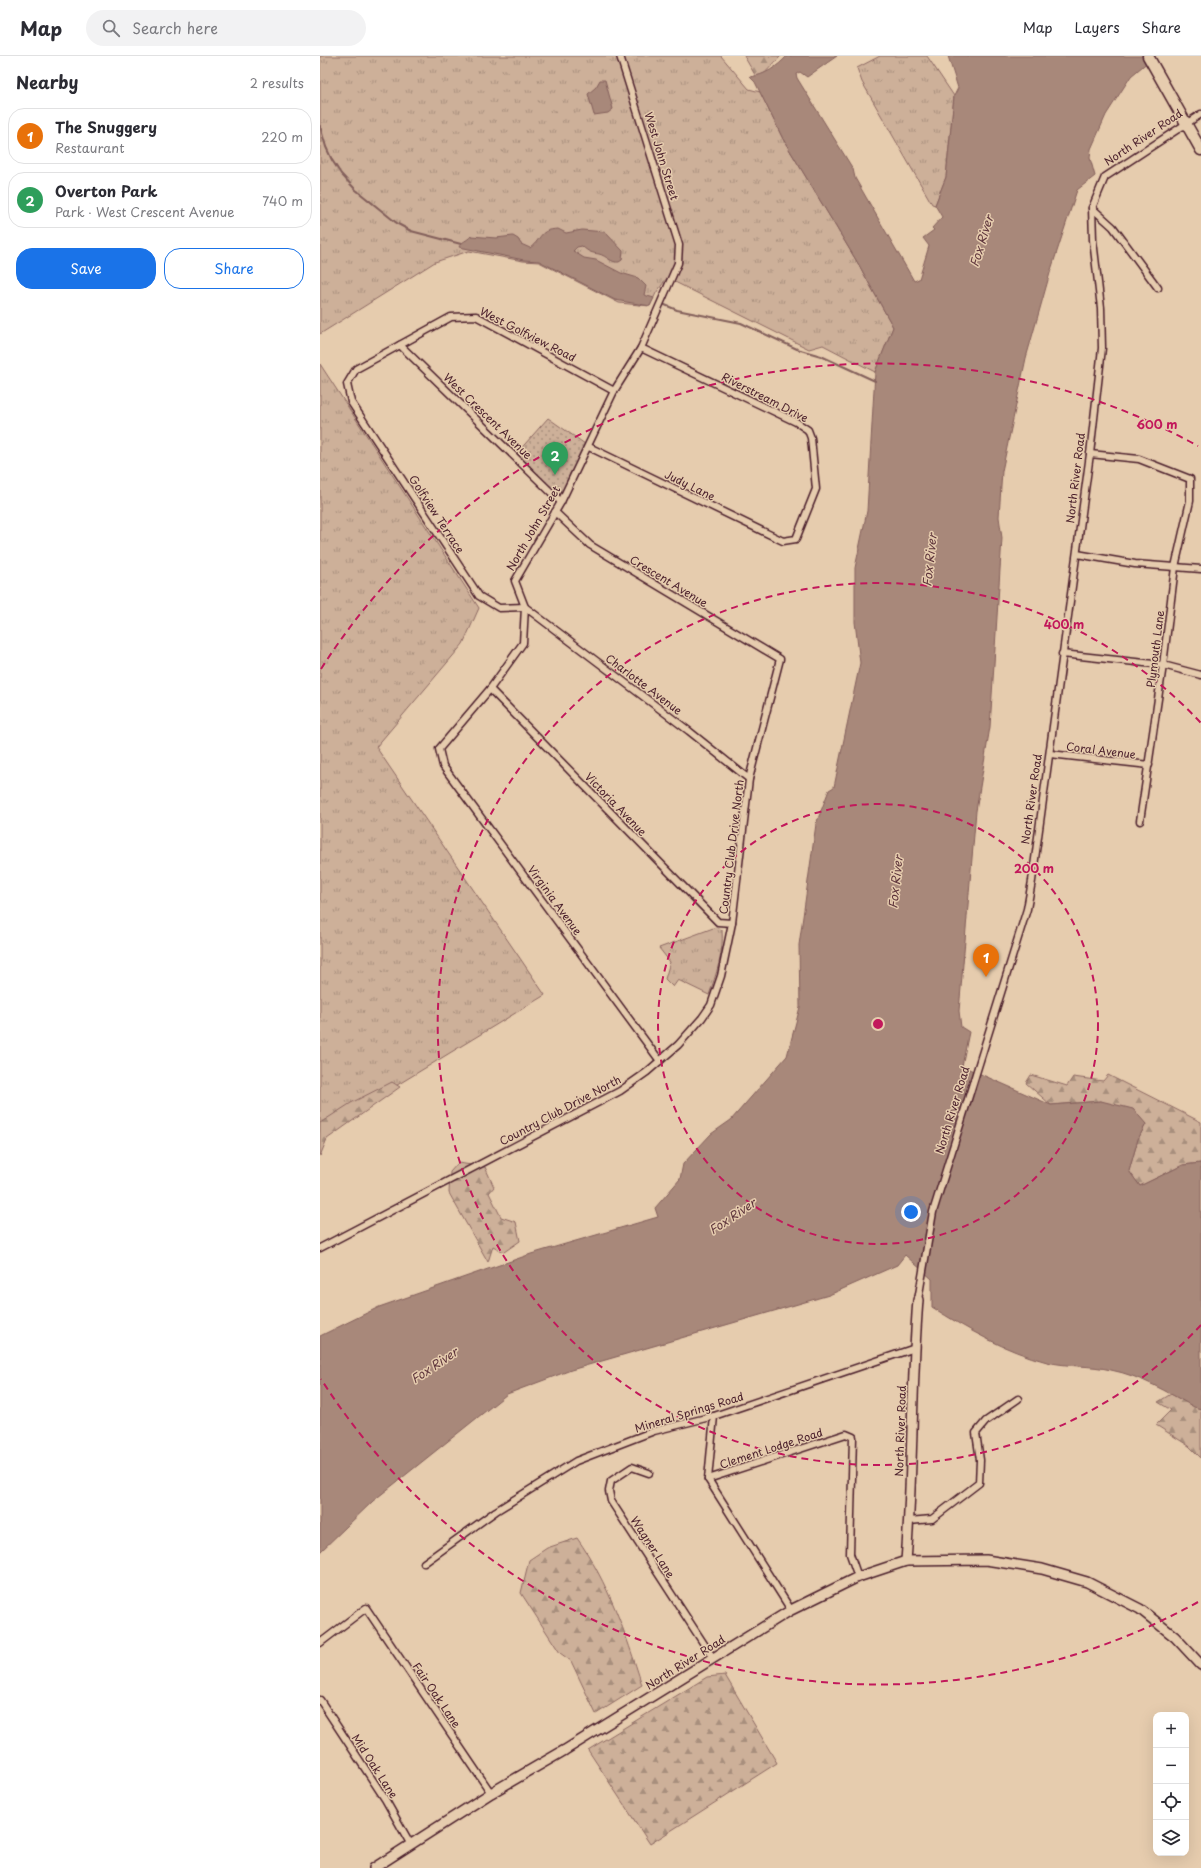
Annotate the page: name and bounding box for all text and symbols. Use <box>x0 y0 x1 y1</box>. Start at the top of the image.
search box <box>86 10 366 46</box>
text: Map <box>20 14 62 42</box>
text: Search here <box>132 16 218 39</box>
icon: search <box>100 17 122 39</box>
text: Map <box>1023 17 1053 38</box>
text: Layers <box>1075 17 1120 38</box>
text: Share <box>1142 17 1181 38</box>
text: Nearby <box>16 69 78 95</box>
text: 2 results <box>250 73 304 92</box>
street label: North River Road <box>1100 104 1186 170</box>
street label: West John Street <box>641 110 684 203</box>
text: The Snuggery <box>55 115 157 138</box>
text: 1 <box>27 127 33 146</box>
text: 220 m <box>261 127 303 146</box>
text: Restaurant <box>55 138 125 157</box>
text: Overton Park <box>55 179 158 202</box>
text: 2 <box>25 191 35 210</box>
text: 740 m <box>262 191 303 210</box>
text: Park · West Crescent Avenue <box>55 202 235 221</box>
water label: Fox River <box>965 212 998 269</box>
button: Save <box>16 248 156 289</box>
button: Share <box>164 248 304 289</box>
street label: West Golfview Road <box>477 302 579 366</box>
street label: Riverstream Drive <box>719 368 811 426</box>
street label: West Crescent Avenue <box>440 369 536 463</box>
text: 600 m <box>1137 415 1177 433</box>
street label: North River Road <box>1061 431 1089 524</box>
pin: 2 <box>542 442 568 475</box>
street label: Judy Lane <box>662 466 718 505</box>
street label: Golfview Terrace <box>405 471 469 557</box>
street label: North John Street <box>502 482 565 574</box>
water label: Fox River <box>917 531 941 587</box>
street label: Crescent Avenue <box>627 551 711 611</box>
street label: Plymouth Lane <box>1142 609 1168 689</box>
text: 400 m <box>1044 615 1084 633</box>
street label: Charlotte Avenue <box>602 650 686 718</box>
street label: Coral Avenue <box>1065 737 1137 763</box>
street label: North River Road <box>1016 752 1046 845</box>
street label: Victoria Avenue <box>581 768 651 840</box>
street label: Country Club Drive North <box>714 779 748 915</box>
water label: Fox River <box>883 853 907 909</box>
text: 200 m <box>1014 859 1054 877</box>
street label: Virginia Avenue <box>524 862 586 938</box>
pin: 1 <box>973 944 999 977</box>
centre of rings <box>871 1017 885 1031</box>
street label: North River Road <box>931 1063 974 1156</box>
street label: Country Club Drive North <box>496 1071 624 1149</box>
water label: Fox River <box>705 1193 760 1238</box>
your location <box>901 1202 921 1222</box>
water label: Fox River <box>407 1342 462 1387</box>
street label: North River Road <box>890 1385 910 1477</box>
street label: Mineral Springs Road <box>632 1387 746 1437</box>
street label: Clement Lodge Road <box>717 1423 825 1473</box>
street label: Wagner Lane <box>627 1513 679 1581</box>
street label: North River Road <box>642 1630 729 1693</box>
street label: Fair Oak Lane <box>409 1659 465 1731</box>
map controls <box>1153 1712 1189 1856</box>
button: + <box>1153 1712 1189 1748</box>
street label: Mid Oak Lane <box>348 1730 402 1802</box>
button: − <box>1153 1748 1189 1784</box>
button: locate <box>1153 1784 1189 1820</box>
button: layers <box>1153 1820 1189 1856</box>

